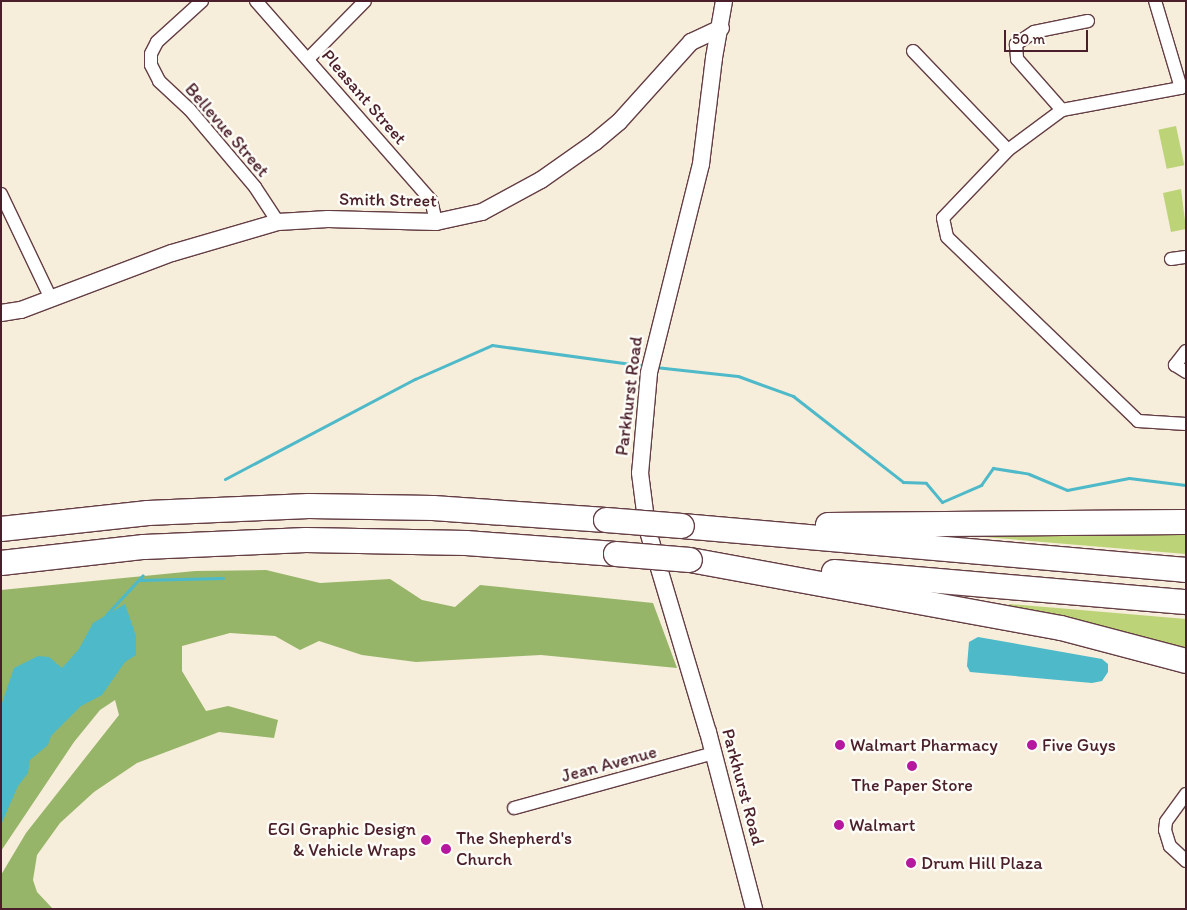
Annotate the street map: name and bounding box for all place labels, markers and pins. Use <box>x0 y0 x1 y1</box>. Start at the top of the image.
place label: Walmart Pharmacy <box>850 734 998 756</box>
place label: Five Guys <box>1042 734 1115 756</box>
marker: Walmart Pharmacy <box>834 739 846 751</box>
marker: Five Guys <box>1026 739 1038 751</box>
marker: The Paper Store <box>906 760 918 772</box>
place label: The Paper Store <box>851 774 973 796</box>
place label: Walmart <box>849 814 915 836</box>
place label: EGI Graphic Design & Vehicle Wraps <box>268 819 416 862</box>
marker: Walmart <box>833 819 845 831</box>
place label: The Shepherd's Church <box>456 828 572 871</box>
marker: EGI Graphic Design & Vehicle Wraps <box>420 834 432 846</box>
marker: The Shepherd's Church <box>440 843 452 855</box>
place label: Drum Hill Plaza <box>921 852 1042 874</box>
marker: Drum Hill Plaza <box>905 857 917 869</box>

